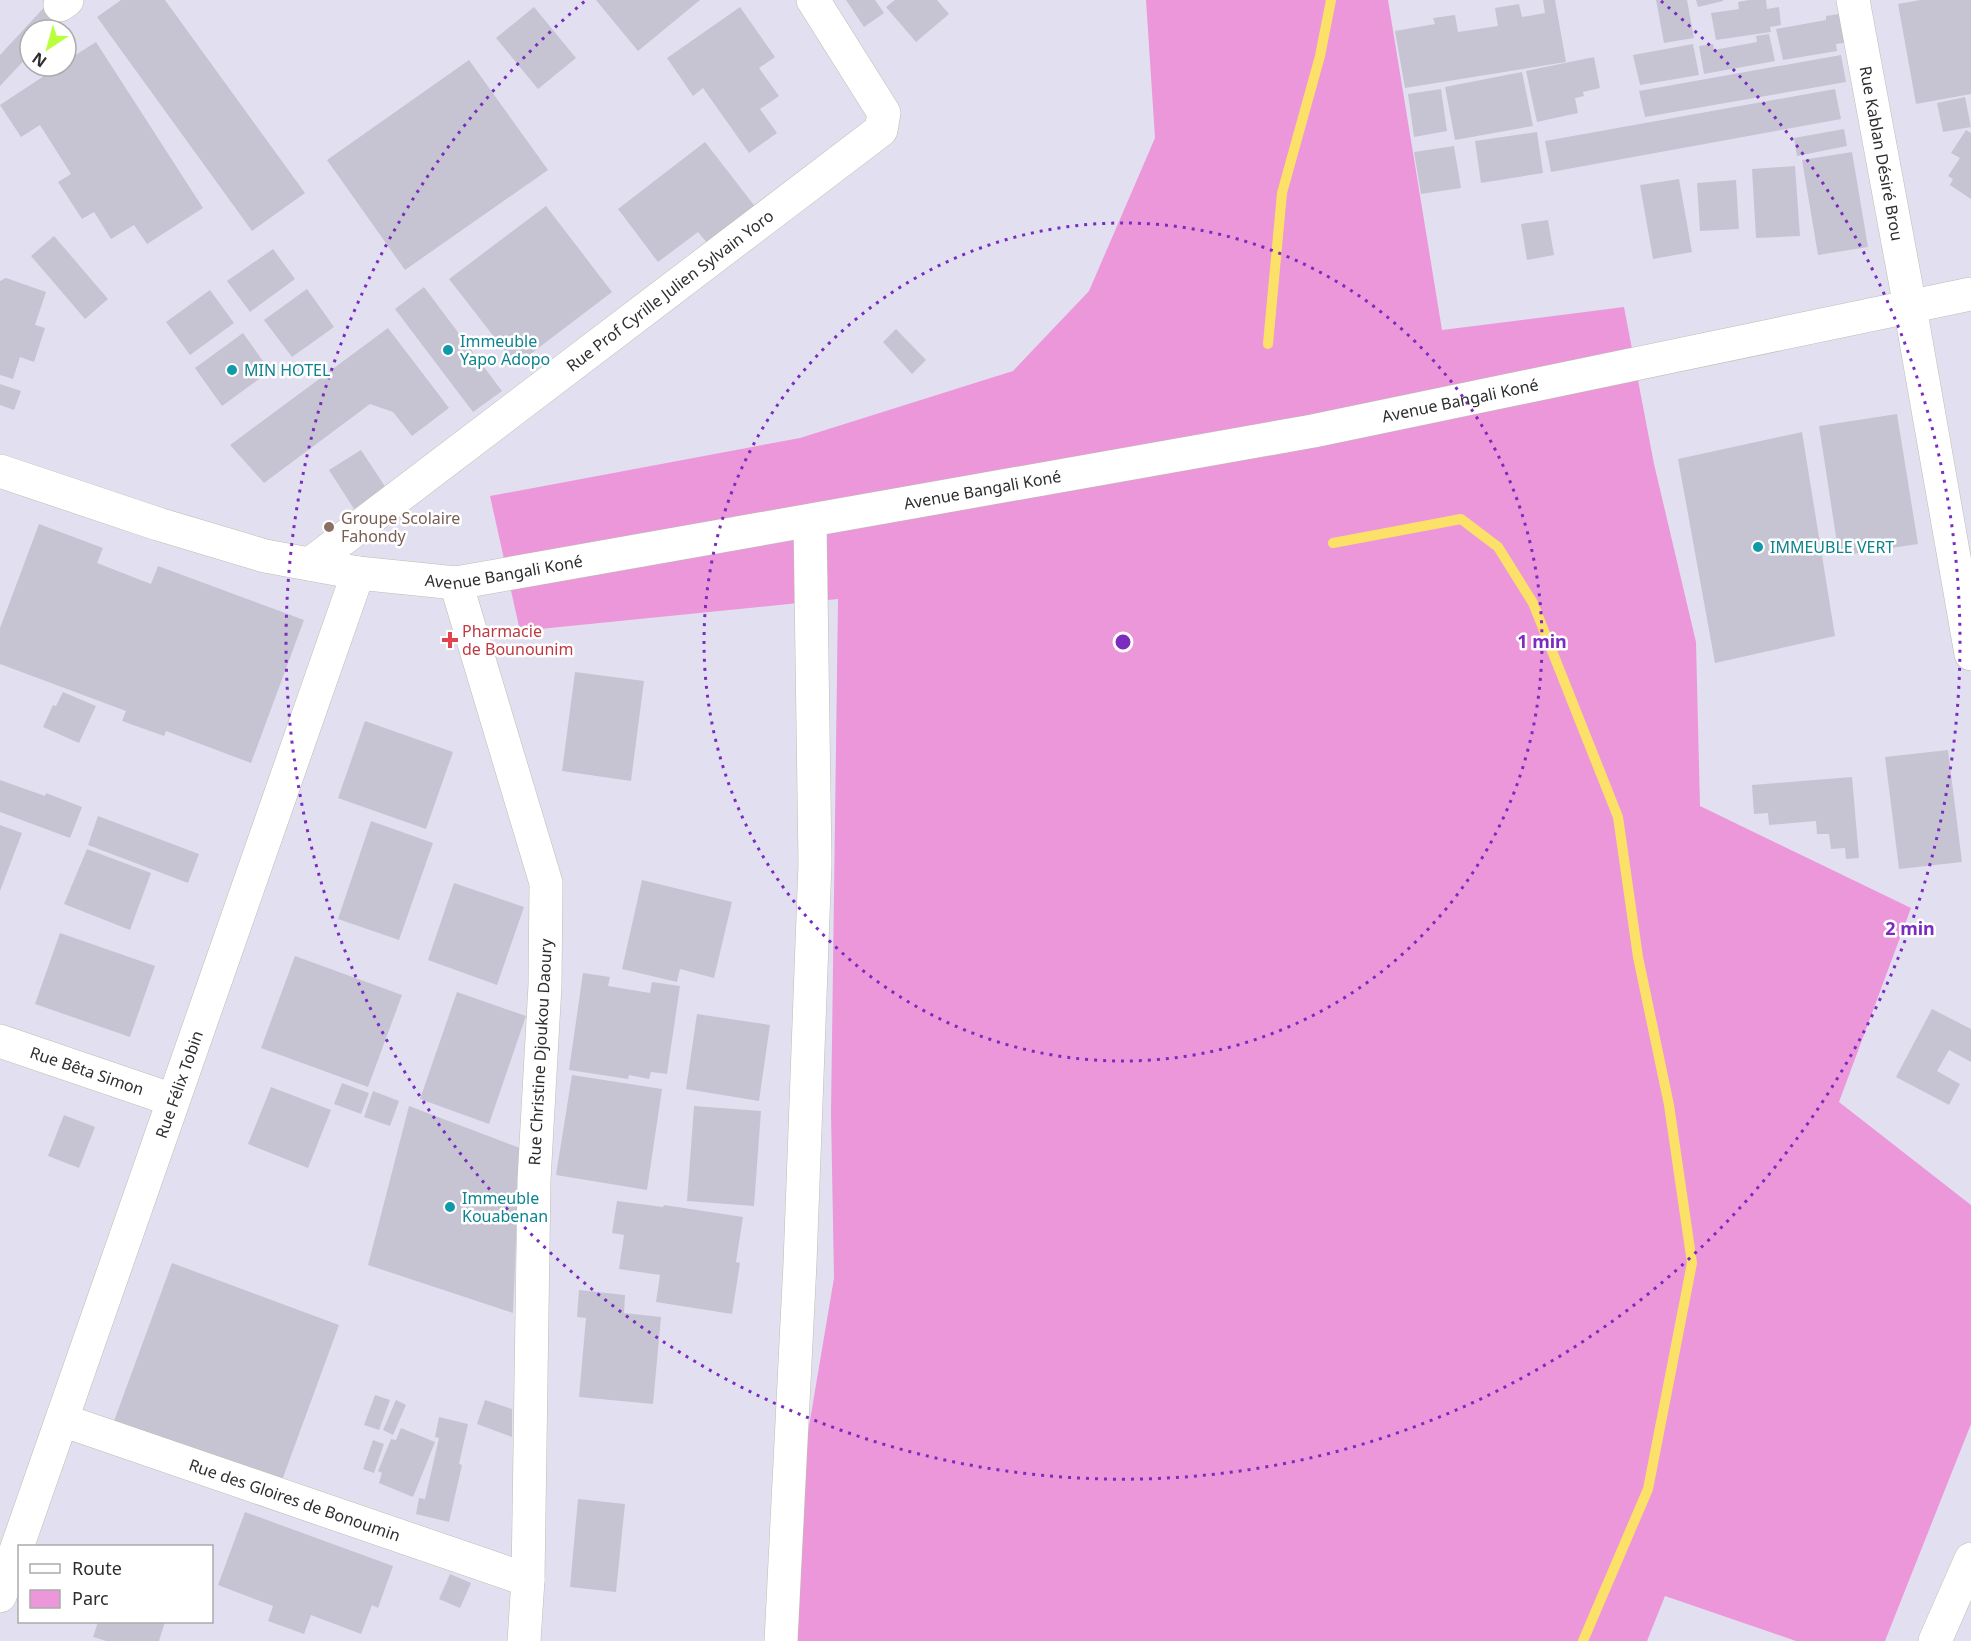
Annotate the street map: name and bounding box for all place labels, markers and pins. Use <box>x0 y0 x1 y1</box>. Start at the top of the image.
place label: Immeuble Yapo Adopo <box>460 330 550 370</box>
marker: Immeuble Yapo Adopo <box>441 343 455 357</box>
place label: MIN HOTEL <box>244 359 330 381</box>
marker: MIN HOTEL <box>225 363 239 377</box>
place label: Groupe Scolaire Fahondy <box>341 507 460 547</box>
marker: Groupe Scolaire Fahondy <box>322 520 336 534</box>
place label: IMMEUBLE VERT <box>1770 536 1894 558</box>
marker: IMMEUBLE VERT <box>1751 540 1765 554</box>
place label: Pharmacie de Bounounim <box>462 620 573 660</box>
centre of rings <box>1113 632 1133 652</box>
marker: Pharmacie de Bounounim <box>443 633 457 647</box>
place label: Immeuble Kouabenan <box>462 1187 548 1227</box>
marker: Immeuble Kouabenan <box>443 1200 457 1214</box>

